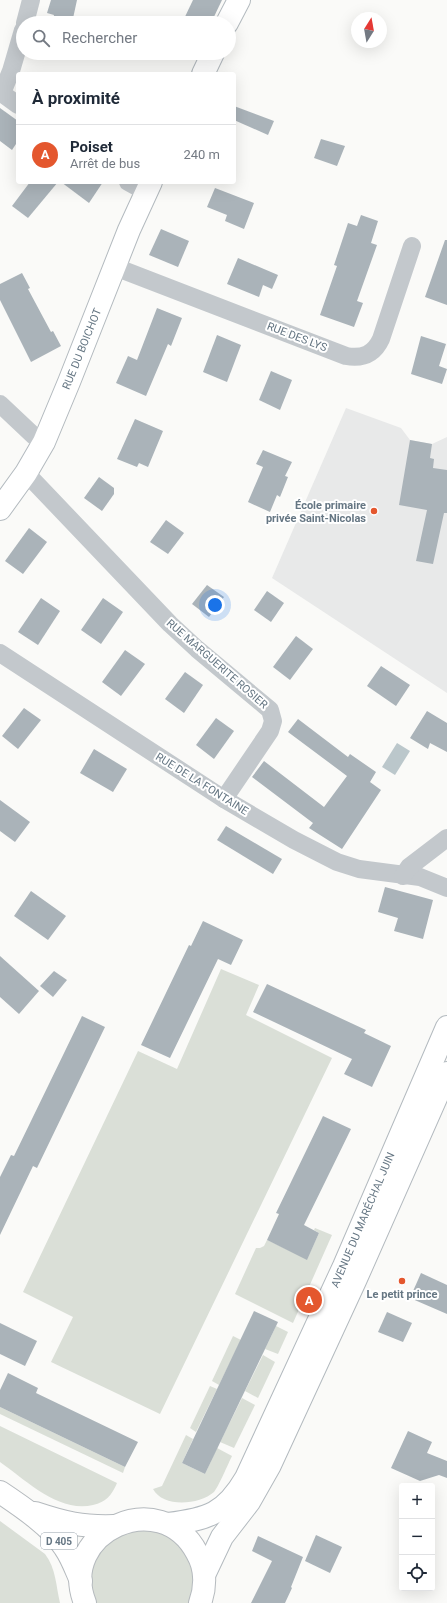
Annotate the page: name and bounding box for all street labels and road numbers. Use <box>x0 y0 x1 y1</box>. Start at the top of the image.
street label: RUE DU BOICHOT <box>60 306 104 391</box>
street label: RUE DES LYS <box>265 320 329 355</box>
street label: RUE MARGUERITE ROSIER <box>164 617 270 712</box>
street label: RUE DE LA FONTAINE <box>153 750 251 818</box>
street label: AVENUE DU MARÉCHAL JUIN <box>329 1150 397 1290</box>
road number: D 405 <box>41 1533 77 1549</box>

